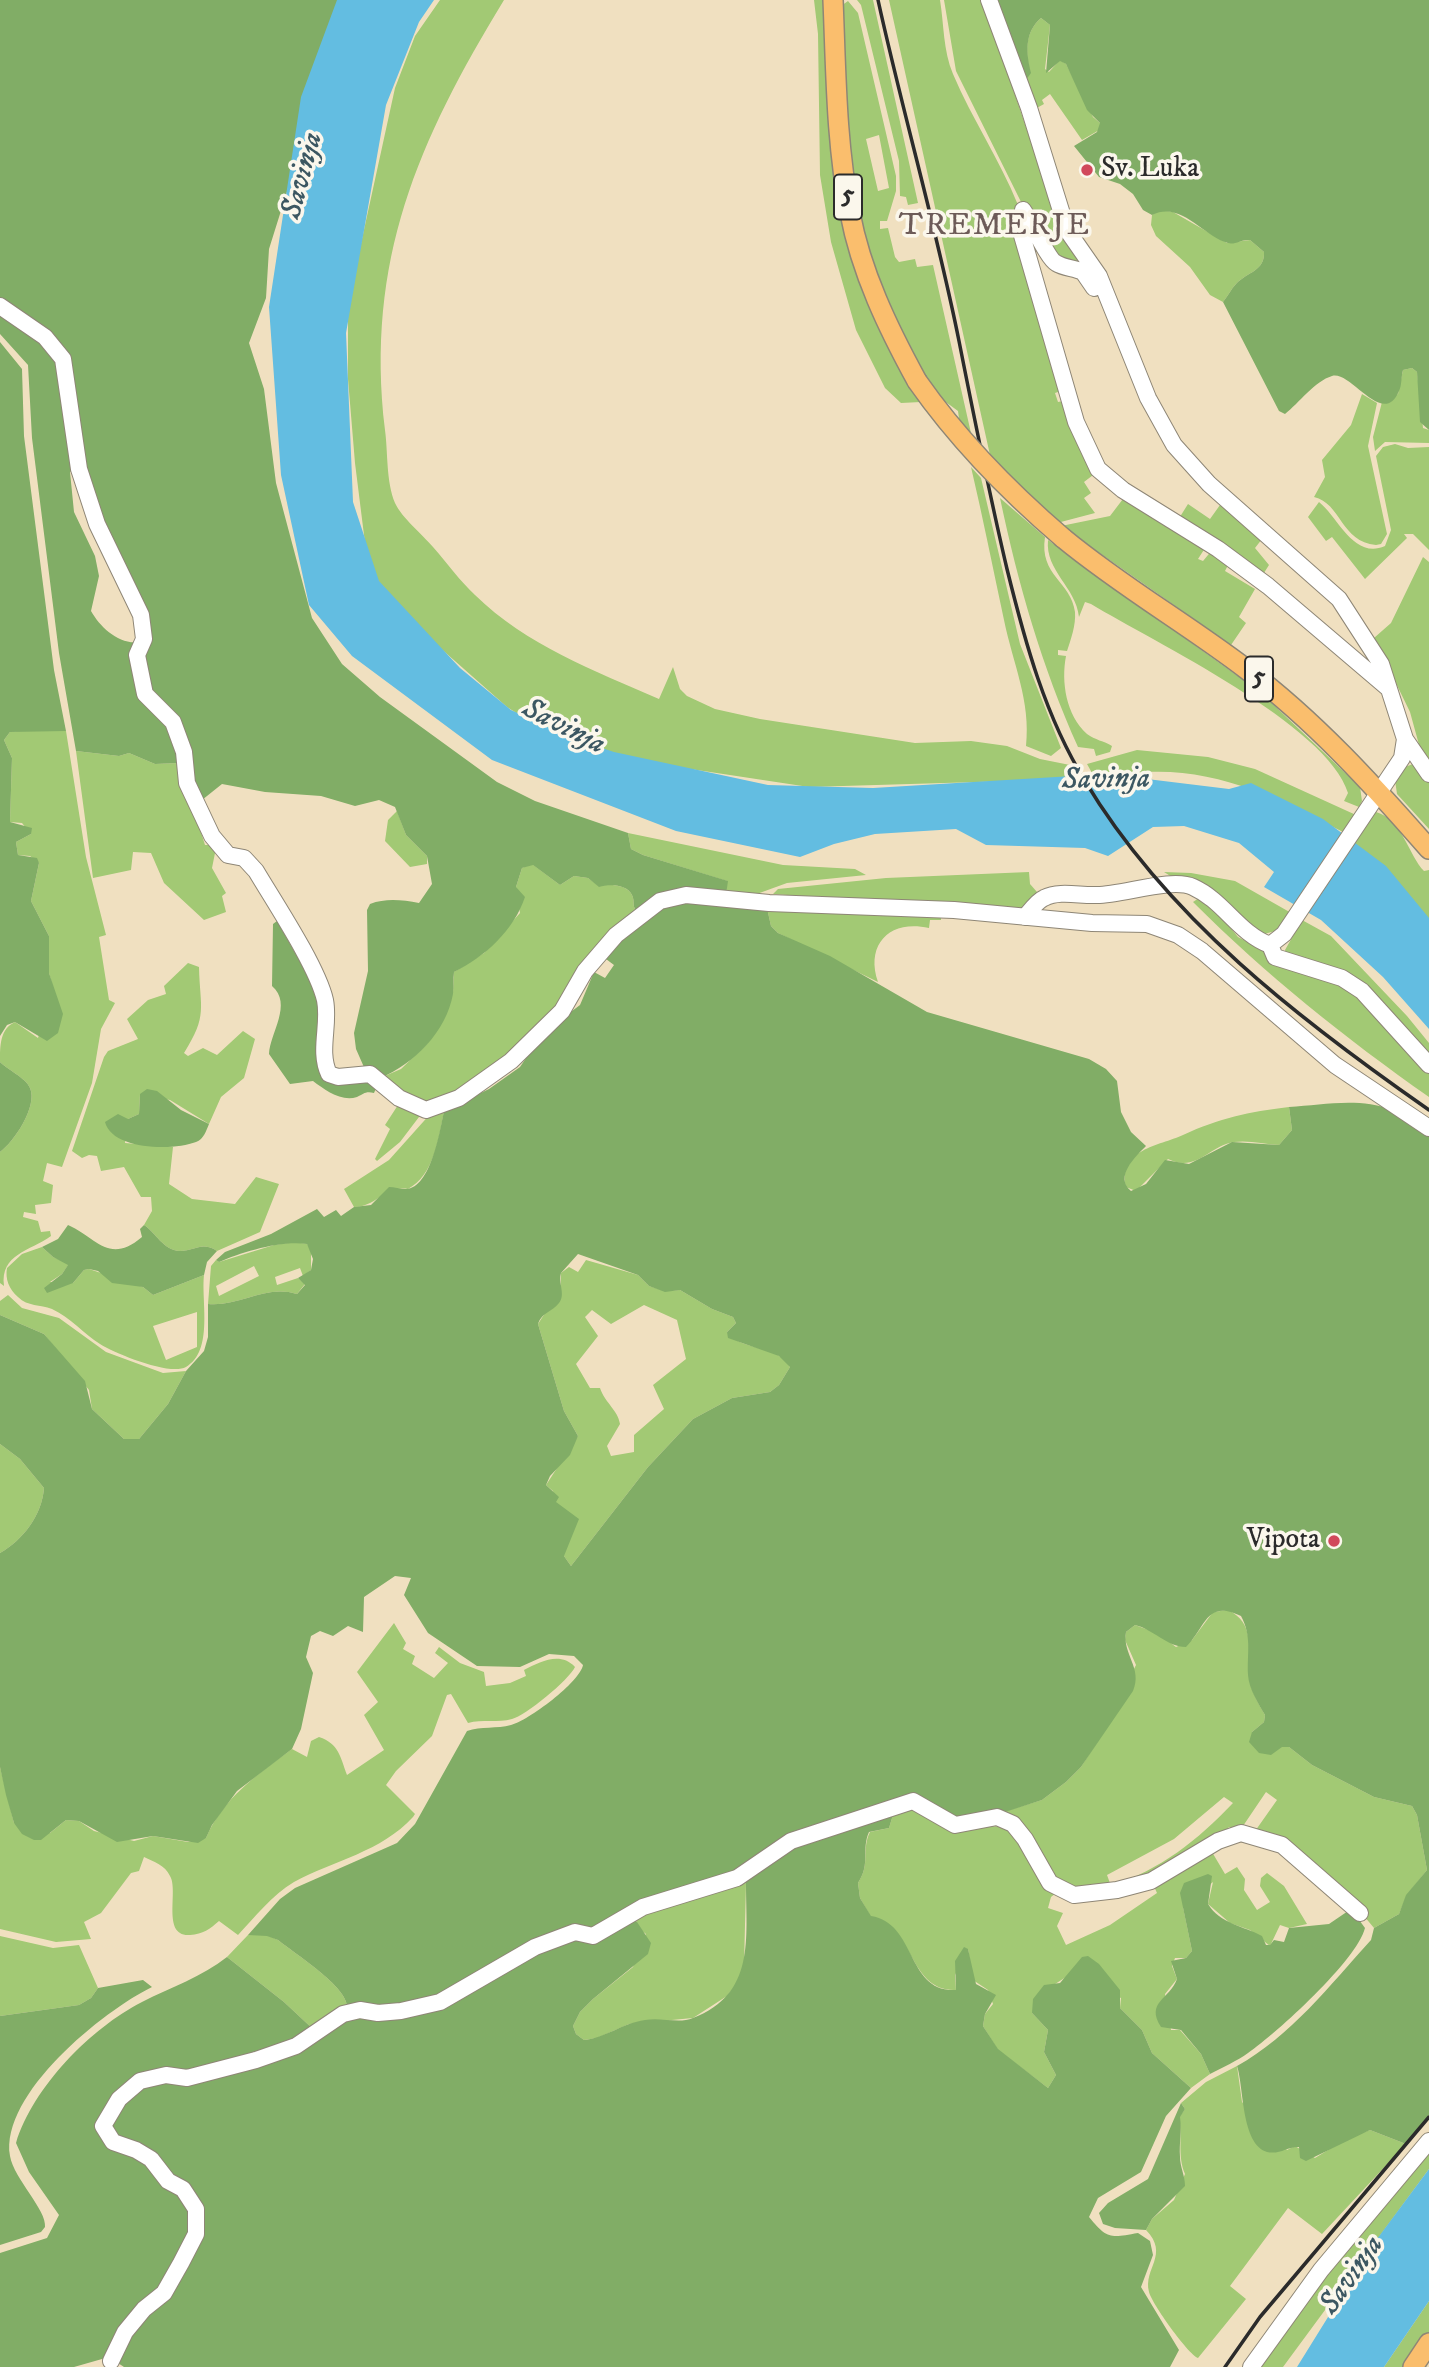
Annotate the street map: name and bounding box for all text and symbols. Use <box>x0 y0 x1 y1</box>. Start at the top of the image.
water label: Savinja <box>275 129 333 223</box>
place label: Sv. Luka <box>1101 153 1199 187</box>
marker: Sv. Luka <box>1079 162 1095 178</box>
road number: 5 <box>834 174 862 220</box>
district label: TREMERJE <box>900 208 1090 246</box>
road number: 5 <box>1245 656 1273 702</box>
water label: Savinja <box>515 692 611 764</box>
water label: Savinja <box>1061 762 1151 800</box>
place label: Vipota <box>1247 1524 1320 1558</box>
marker: Vipota <box>1326 1533 1342 1549</box>
water label: Savinja <box>1313 2229 1393 2323</box>

